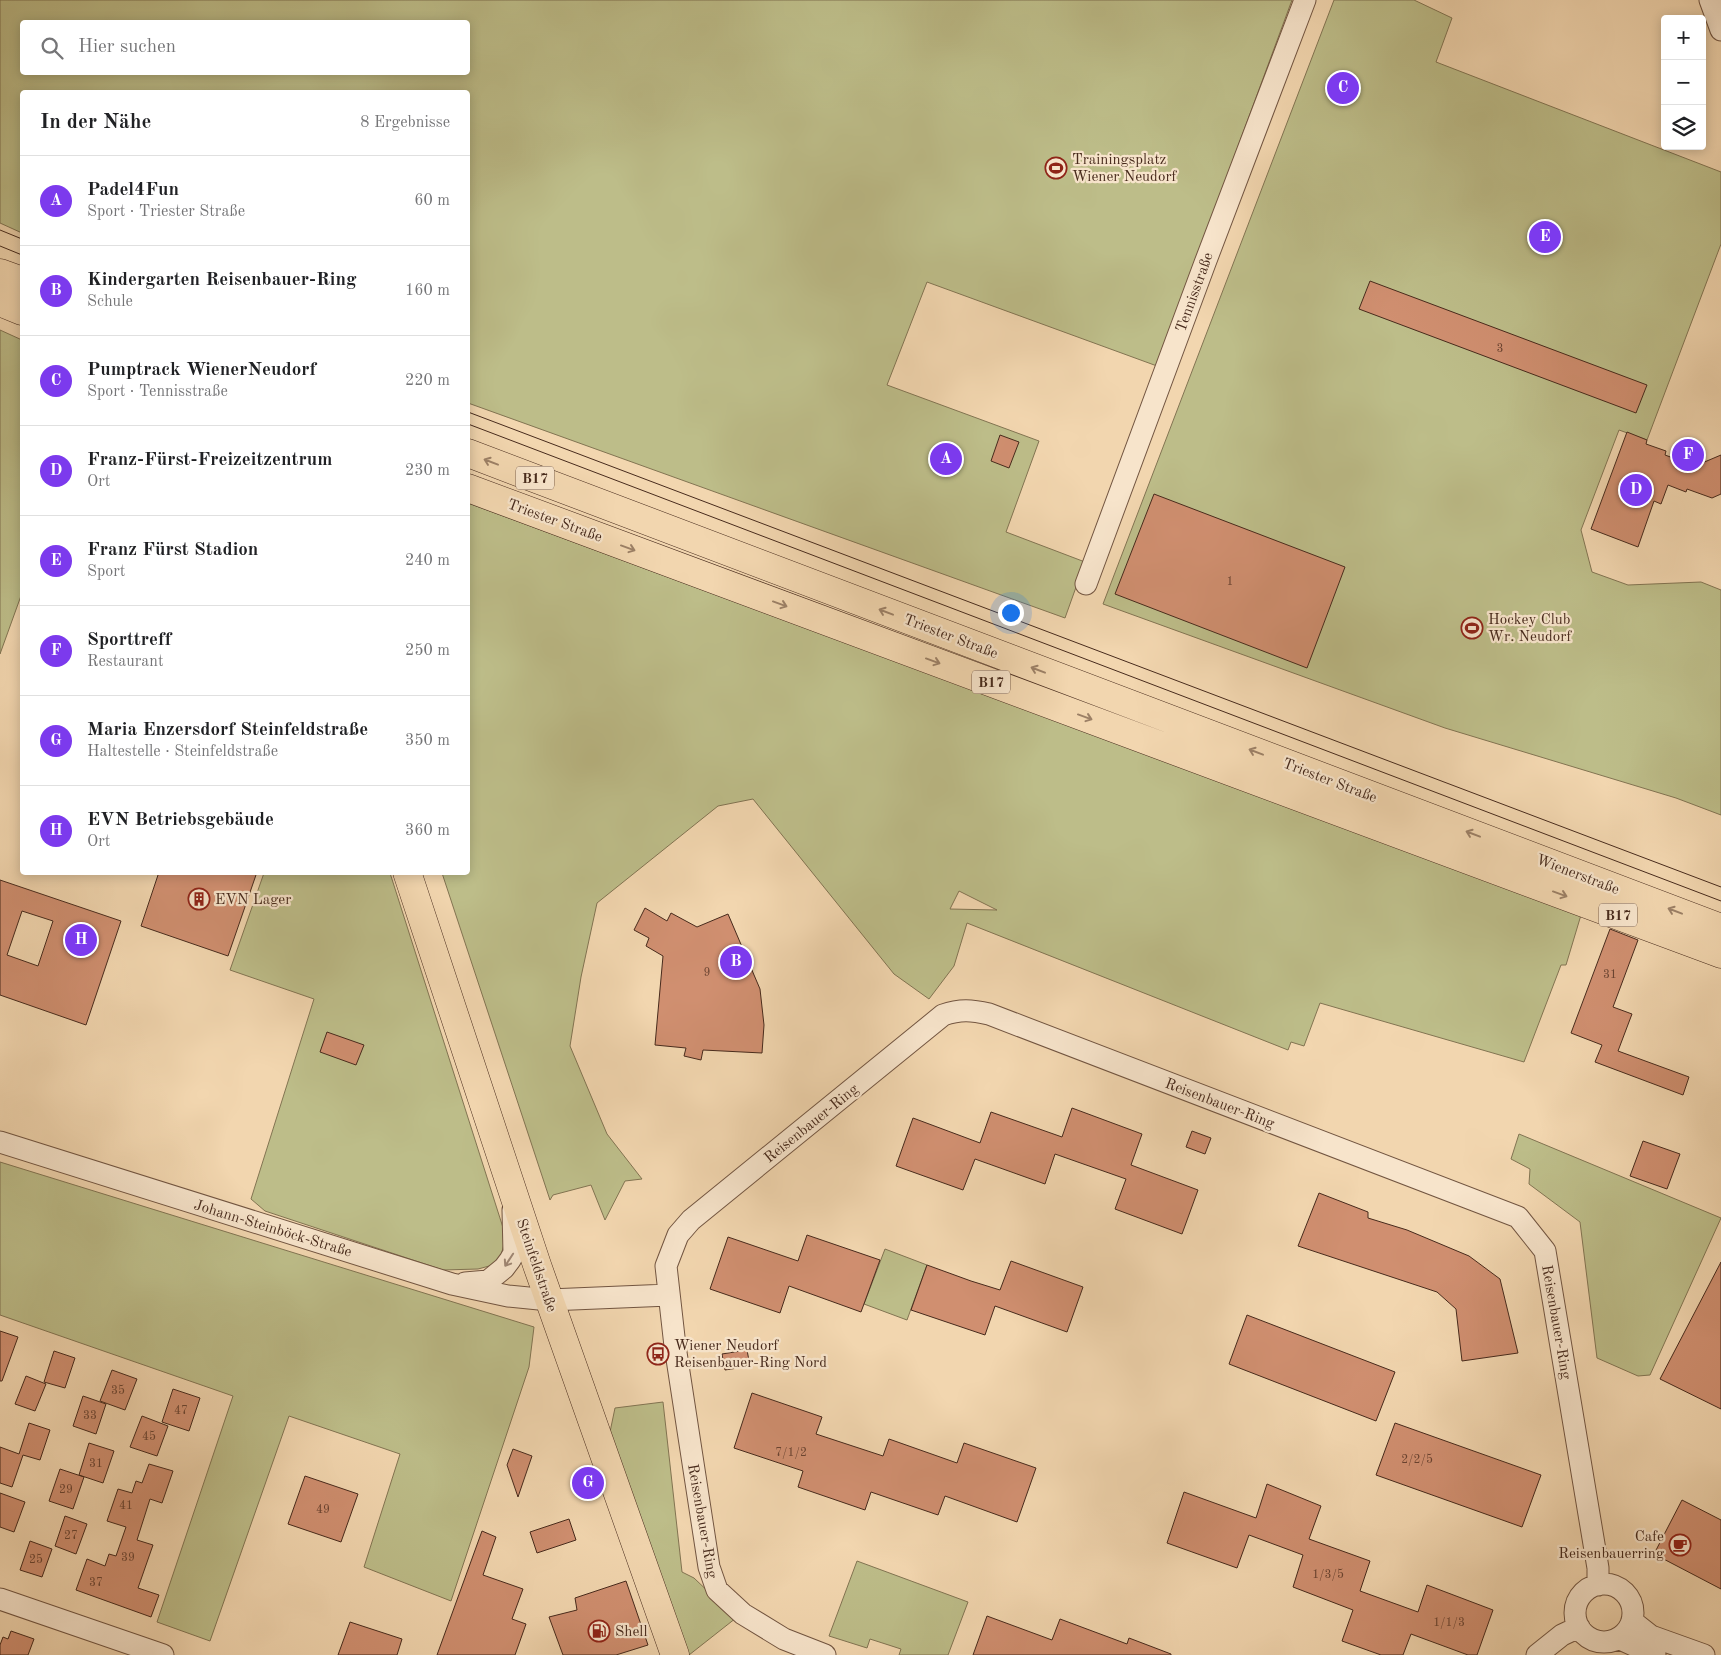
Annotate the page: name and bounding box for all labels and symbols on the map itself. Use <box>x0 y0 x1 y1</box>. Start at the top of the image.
pin: C <box>1327 69 1359 107</box>
place label: Trainingsplatz Wiener Neudorf <box>1072 153 1178 185</box>
sports icon: Trainingsplatz Wiener Neudorf <box>1044 156 1068 180</box>
pin: E <box>1529 218 1561 256</box>
street label: Tennisstraße <box>1174 251 1217 334</box>
house number: 3 <box>1497 343 1503 355</box>
pin: F <box>1672 436 1704 474</box>
pin: A <box>930 440 962 478</box>
one-way arrow <box>484 457 499 466</box>
road number: B17 <box>516 466 554 489</box>
pin: D <box>1620 471 1652 509</box>
street label: Triester Straße <box>505 497 604 546</box>
one-way arrow <box>620 544 635 553</box>
house number: 1 <box>1227 576 1233 588</box>
one-way arrow <box>772 600 788 609</box>
your location <box>998 600 1024 626</box>
one-way arrow <box>879 607 894 616</box>
street label: Triester Straße <box>901 613 1000 662</box>
place label: Hockey Club Wr. Neudorf <box>1488 613 1572 645</box>
sports icon: Hockey Club Wr. Neudorf <box>1460 616 1484 640</box>
one-way arrow <box>925 657 940 666</box>
one-way arrow <box>1031 664 1046 674</box>
road number: B17 <box>972 670 1010 694</box>
one-way arrow <box>1077 713 1092 722</box>
one-way arrow <box>1248 747 1264 756</box>
street label: Triester Straße <box>1280 757 1379 806</box>
one-way arrow <box>1466 829 1481 839</box>
street label: Wienerstraße <box>1534 853 1621 898</box>
building icon: EVN Lager <box>187 887 211 911</box>
one-way arrow <box>1552 890 1567 899</box>
place label: EVN Lager <box>215 893 291 908</box>
road number: B17 <box>1599 904 1637 926</box>
one-way arrow <box>1668 906 1684 915</box>
pin: H <box>65 921 97 959</box>
pin: B <box>720 943 752 981</box>
house number: 9 <box>704 967 710 979</box>
house number: 31 <box>1603 969 1617 981</box>
street label: Reisenbauer-Ring <box>1163 1077 1276 1132</box>
street label: Reisenbauer-Ring <box>762 1082 862 1166</box>
street label: Johann-Steinböck-Straße <box>192 1198 353 1261</box>
street label: Steinfeldstraße <box>513 1217 559 1314</box>
one-way arrow <box>504 1253 514 1267</box>
street label: Reisenbauer-Ring <box>1538 1264 1573 1381</box>
place label: Wiener Neudorf Reisenbauer-Ring Nord <box>674 1339 827 1371</box>
bus stop icon: Wiener Neudorf Reisenbauer-Ring Nord <box>646 1342 670 1366</box>
house number: 35 <box>111 1384 125 1397</box>
house number: 47 <box>174 1405 188 1417</box>
house number: 33 <box>83 1410 97 1422</box>
house number: 45 <box>142 1430 156 1443</box>
house number: 7/1/2 <box>775 1447 807 1459</box>
house number: 2/2/5 <box>1401 1453 1433 1466</box>
house number: 31 <box>89 1458 103 1470</box>
street label: Reisenbauer-Ring <box>684 1463 719 1580</box>
pin: G <box>572 1464 604 1502</box>
house number: 29 <box>59 1484 73 1496</box>
house number: 41 <box>119 1500 133 1512</box>
house number: 49 <box>316 1504 330 1516</box>
house number: 27 <box>64 1530 78 1542</box>
place label: Cafe Reisenbauerring <box>1558 1530 1664 1562</box>
cafe icon: Cafe Reisenbauerring <box>1668 1533 1692 1557</box>
house number: 39 <box>121 1552 135 1564</box>
house number: 25 <box>29 1553 43 1566</box>
house number: 1/3/5 <box>1312 1568 1344 1581</box>
house number: 37 <box>89 1577 103 1589</box>
house number: 1/1/3 <box>1433 1617 1465 1629</box>
fuel station icon: Shell <box>587 1619 611 1643</box>
place label: Shell <box>615 1625 647 1640</box>

